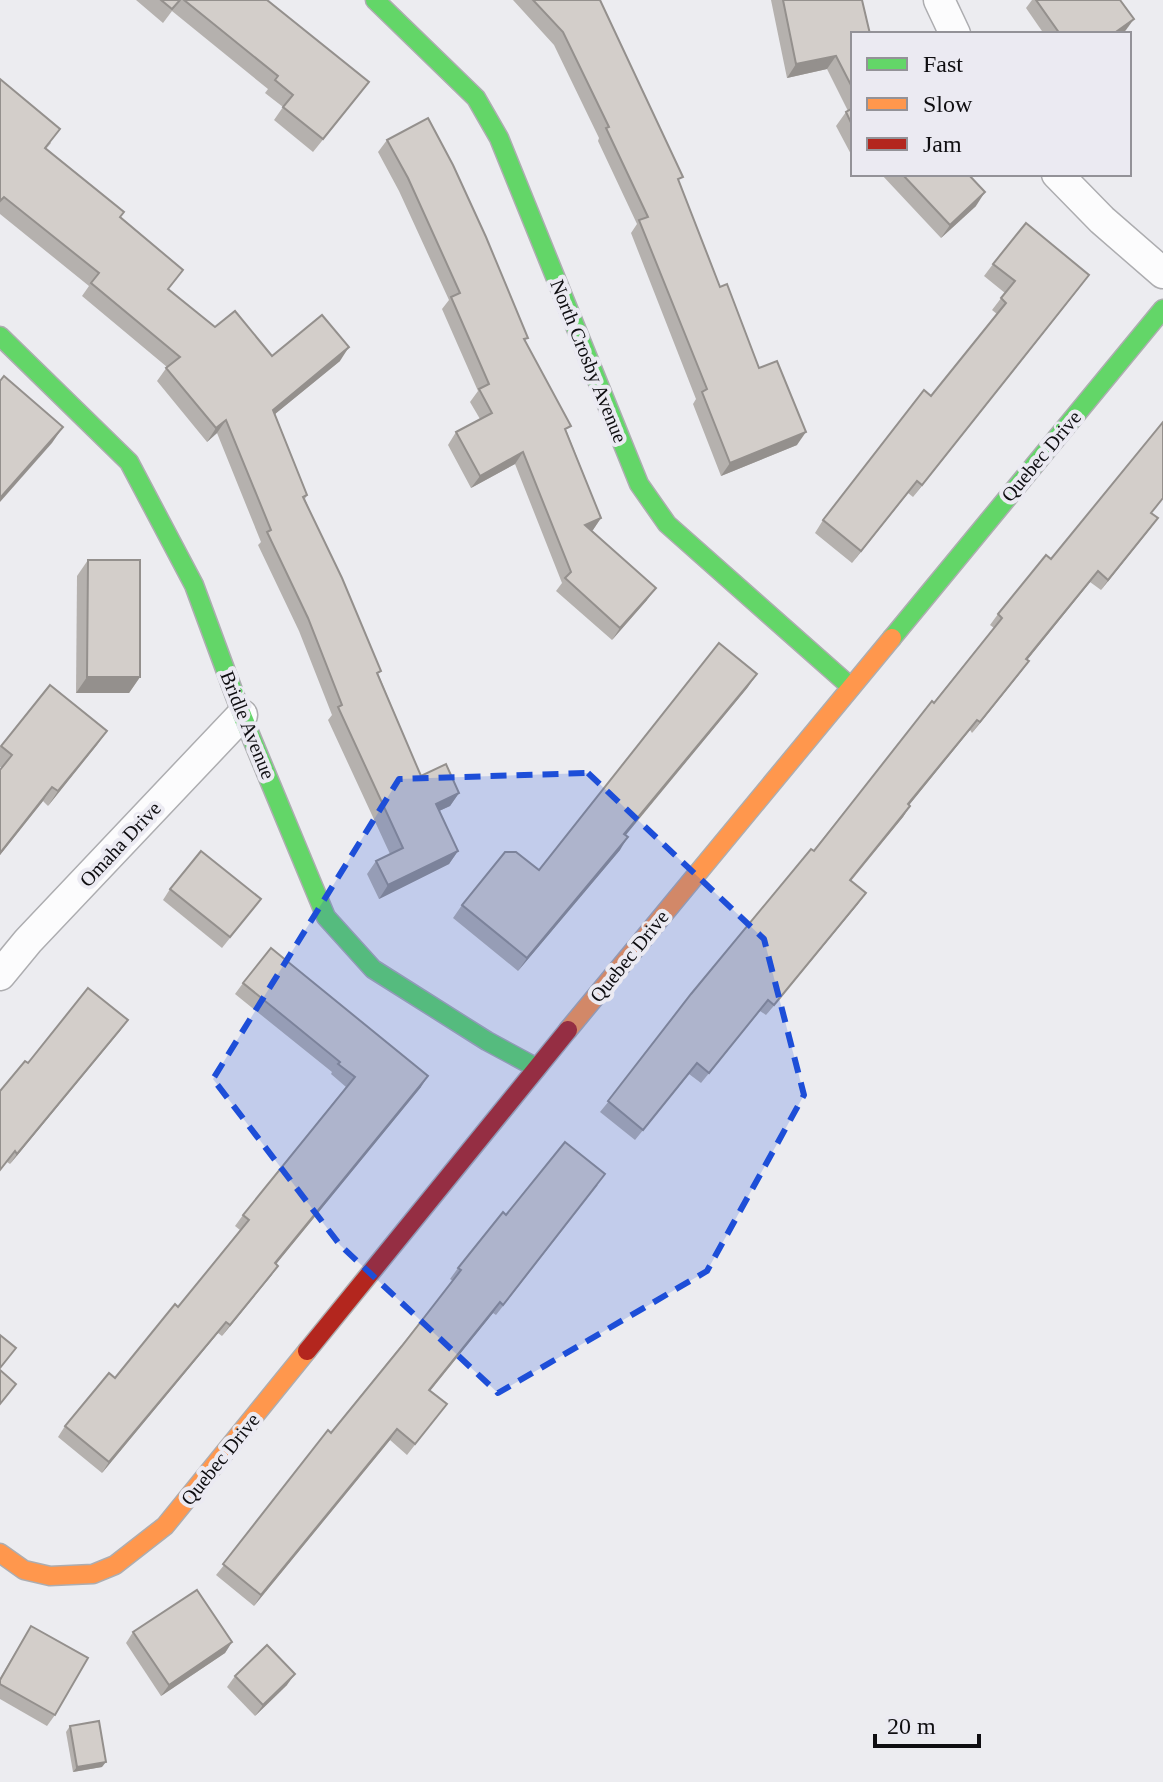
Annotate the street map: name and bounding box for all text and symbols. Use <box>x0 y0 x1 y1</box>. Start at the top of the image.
legend <box>851 32 1131 176</box>
text: Fast <box>923 51 963 77</box>
text: Slow <box>923 91 973 117</box>
text: Jam <box>923 131 962 157</box>
street label: North Crosby Avenue <box>545 276 632 446</box>
street label: Quebec Drive <box>997 406 1085 506</box>
street label: Bridle Avenue <box>216 668 280 782</box>
street label: Omaha Drive <box>75 797 165 891</box>
street label: Quebec Drive <box>585 906 673 1006</box>
street label: Quebec Drive <box>176 1409 264 1509</box>
scale bar <box>875 1698 979 1748</box>
text: 20 m <box>887 1713 936 1739</box>

